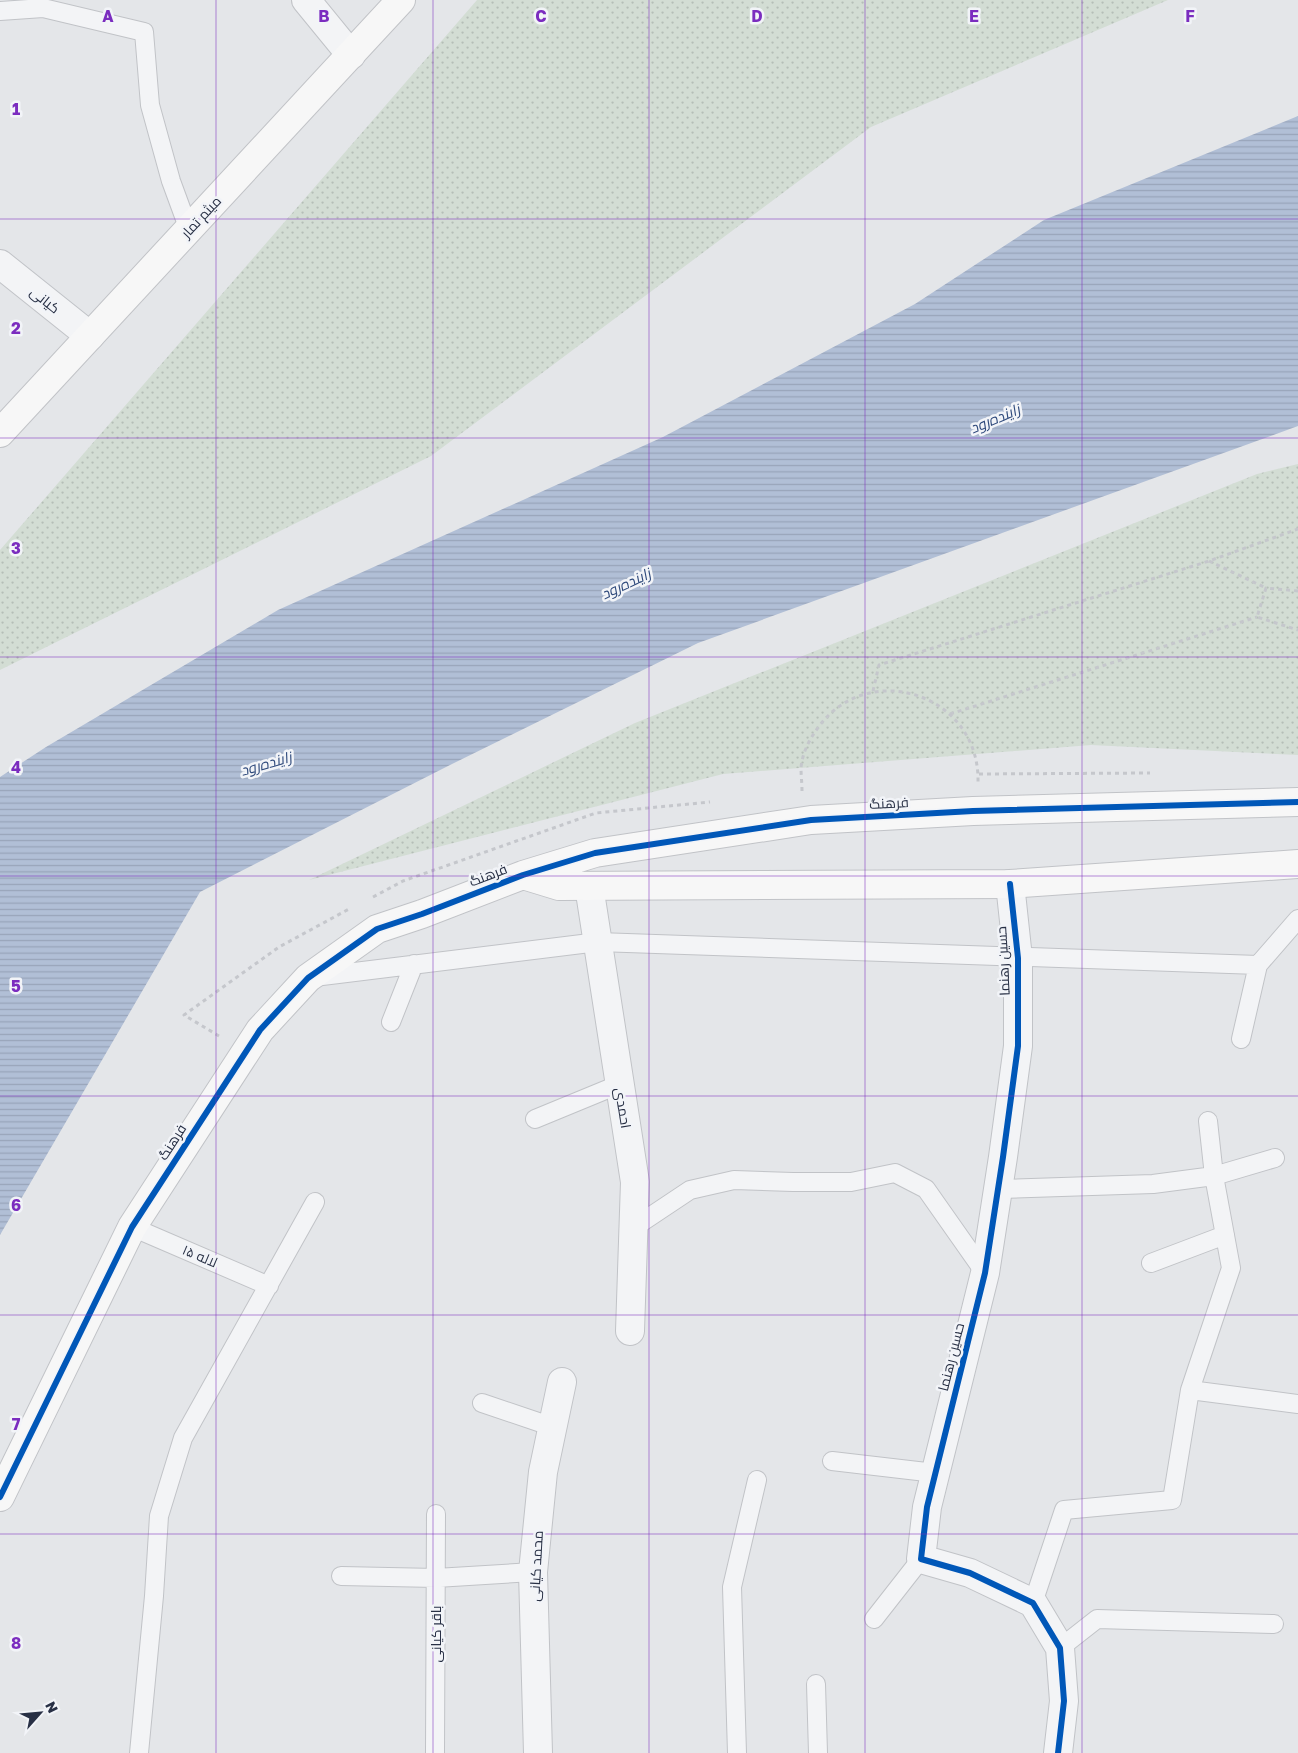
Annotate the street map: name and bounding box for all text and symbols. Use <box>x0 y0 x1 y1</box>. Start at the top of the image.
text: A <box>102 6 114 26</box>
text: B <box>318 6 330 26</box>
text: C <box>535 6 547 26</box>
text: D <box>751 6 763 26</box>
text: E <box>969 6 979 26</box>
text: F <box>1185 6 1195 26</box>
text: 1 <box>12 99 20 119</box>
street label: میثم تمار <box>176 192 226 243</box>
street label: کیانی <box>27 283 64 317</box>
text: 2 <box>11 318 21 338</box>
water label: زاینده‌رود <box>967 399 1025 438</box>
text: 3 <box>11 538 21 558</box>
water label: زاینده‌رود <box>598 563 655 603</box>
water label: زاینده‌رود <box>238 747 296 780</box>
text: 4 <box>11 757 21 777</box>
street label: فرهنگ <box>869 793 909 812</box>
street label: فرهنگ <box>466 860 509 890</box>
street label: حسین رهنما <box>992 926 1013 996</box>
text: 5 <box>11 976 21 996</box>
street label: احمدی <box>612 1086 635 1130</box>
street label: فرهنگ <box>154 1121 189 1163</box>
text: 6 <box>11 1195 21 1215</box>
street label: لاله ۱۵ <box>180 1241 220 1270</box>
street label: حسین رهنما <box>934 1321 967 1393</box>
text: 7 <box>12 1414 21 1434</box>
street label: محمد کیانی <box>525 1530 546 1602</box>
street label: باقر کیانی <box>427 1605 444 1663</box>
text: 8 <box>11 1633 21 1653</box>
north arrow <box>15 1688 65 1738</box>
text: N <box>42 1698 62 1715</box>

